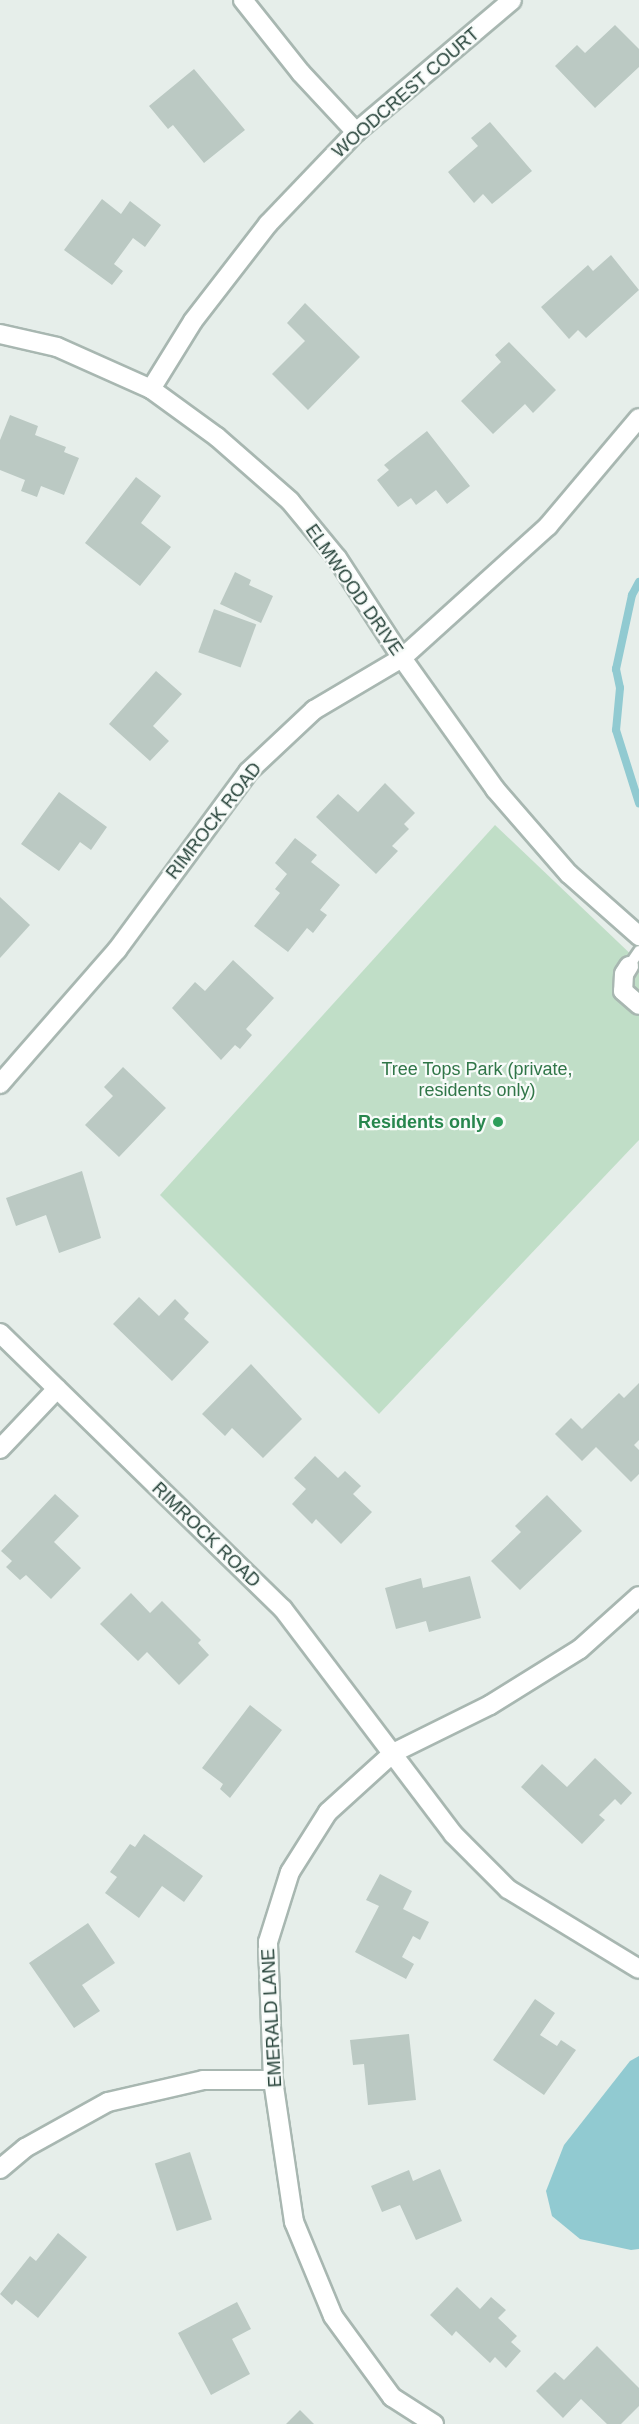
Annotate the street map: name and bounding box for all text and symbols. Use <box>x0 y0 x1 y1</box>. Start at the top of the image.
street label: WOODCREST COURT <box>328 23 484 163</box>
street label: ELMWOOD DRIVE <box>301 520 407 660</box>
street label: RIMROCK ROAD <box>162 758 266 884</box>
park label: Tree Tops Park (private, residents only) <box>381 1059 573 1102</box>
place label: Residents only <box>358 1111 486 1133</box>
marker: Residents only <box>491 1115 505 1129</box>
street label: RIMROCK ROAD <box>147 1478 265 1592</box>
street label: EMERALD LANE <box>258 1948 286 2088</box>

